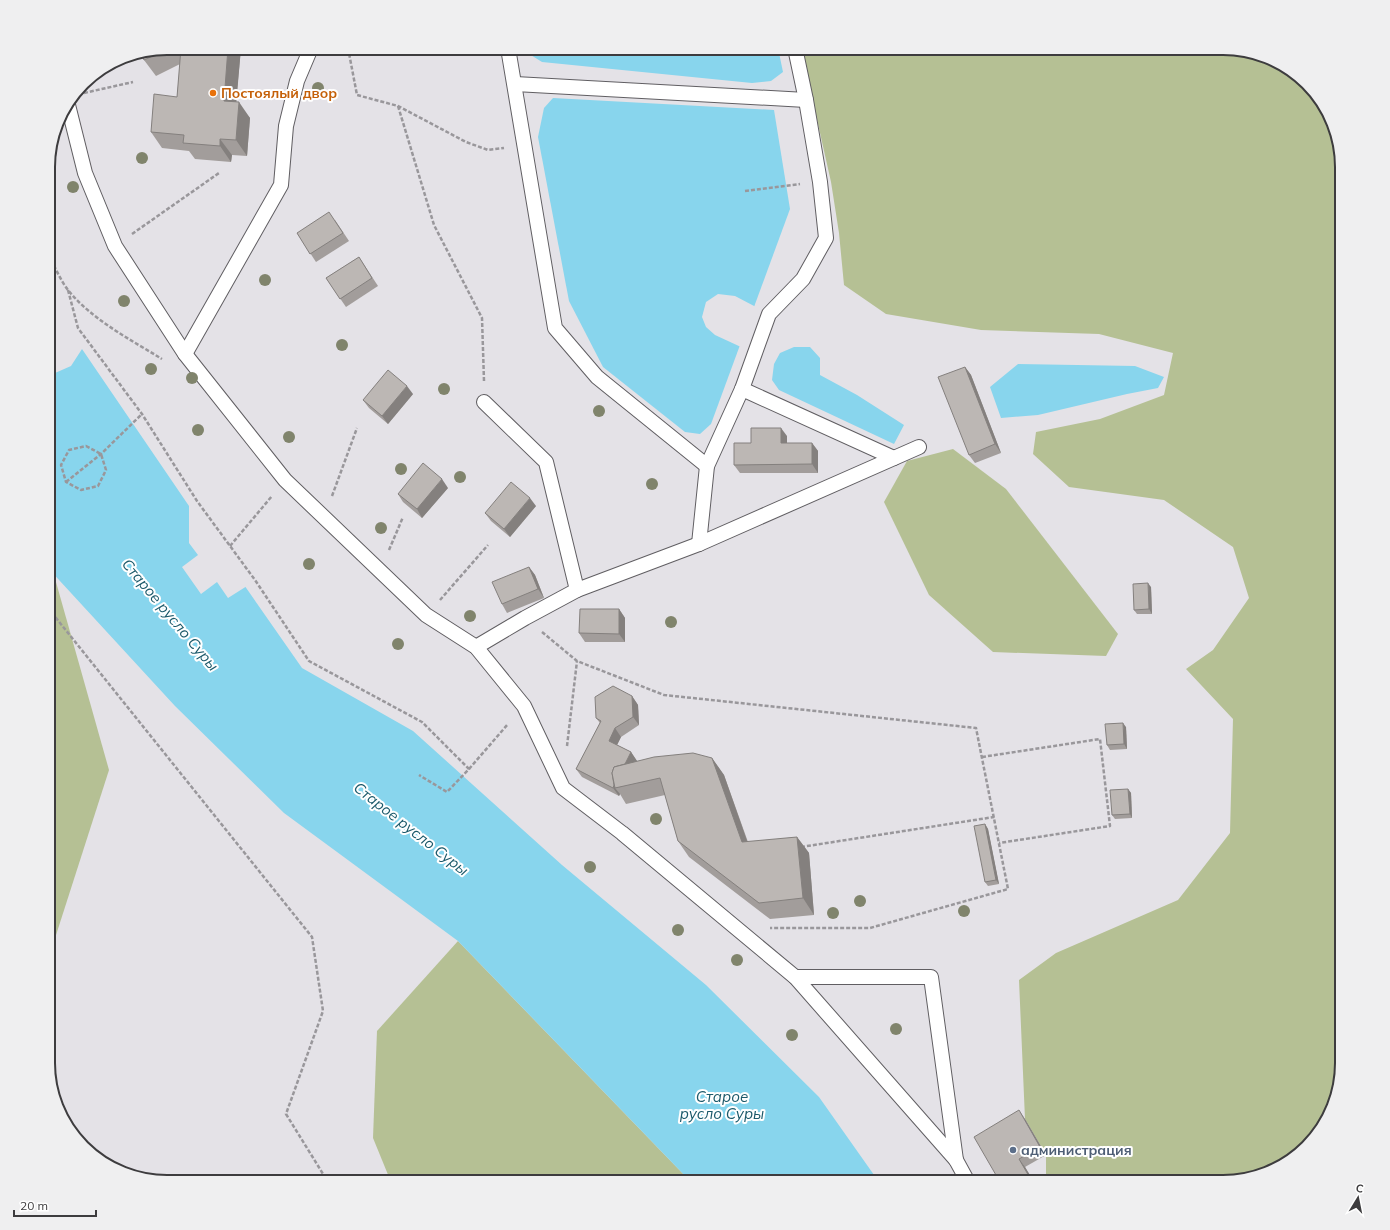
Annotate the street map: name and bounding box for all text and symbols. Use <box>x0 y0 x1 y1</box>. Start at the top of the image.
place label: Постоялый двор <box>221 84 337 102</box>
marker: Постоялый двор <box>208 88 218 98</box>
water label: Старое русло Суры <box>118 555 223 675</box>
water label: Старое русло Суры <box>350 778 473 879</box>
water label: Старое русло Суры <box>680 1087 764 1123</box>
place label: администрация <box>1021 1141 1132 1159</box>
marker: администрация <box>1008 1145 1018 1155</box>
north arrow <box>1338 1178 1378 1218</box>
text: С <box>1355 1181 1365 1196</box>
scale bar <box>14 1192 96 1218</box>
text: 20 m <box>20 1198 48 1213</box>

